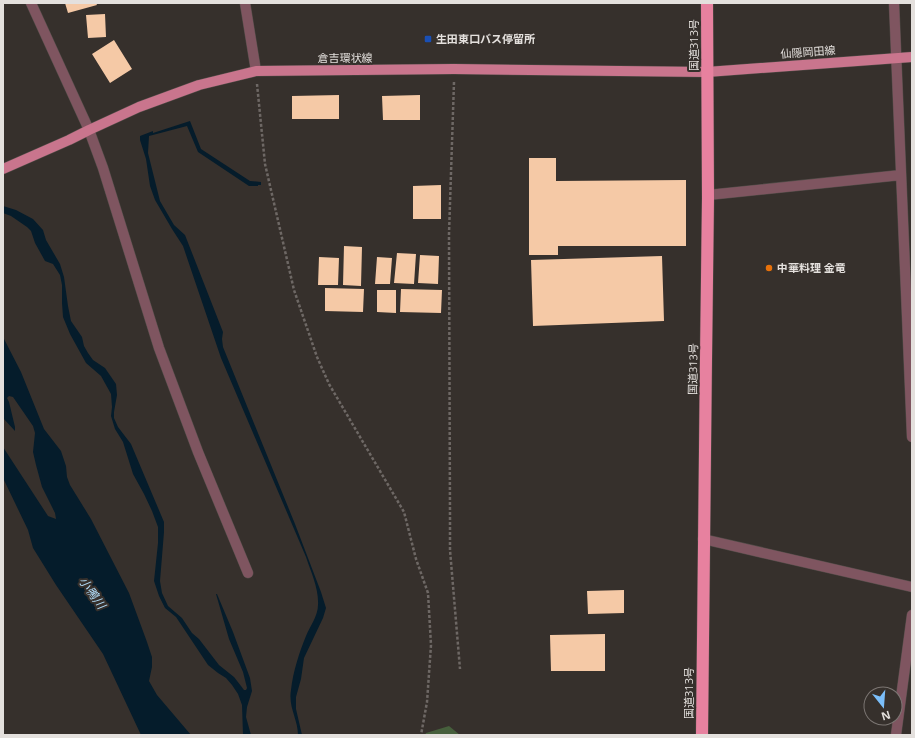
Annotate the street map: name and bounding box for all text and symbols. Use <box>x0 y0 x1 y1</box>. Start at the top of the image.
street label: 国道313号 <box>686 19 701 71</box>
place label: 生田東口バス停留所 <box>436 31 535 46</box>
marker: 生田東口バス停留所 <box>423 34 433 44</box>
street label: 仙隠岡田線 <box>780 42 836 61</box>
street label: 倉吉環状線 <box>318 50 373 65</box>
place label: 中華料理 金竜 <box>777 260 846 275</box>
marker: 中華料理 金竜 <box>764 263 774 273</box>
street label: 国道313号 <box>685 343 700 395</box>
water label: 小鴨川 <box>75 573 111 614</box>
street label: 国道313号 <box>681 667 696 719</box>
north arrow <box>863 686 903 726</box>
text: N <box>880 708 893 725</box>

